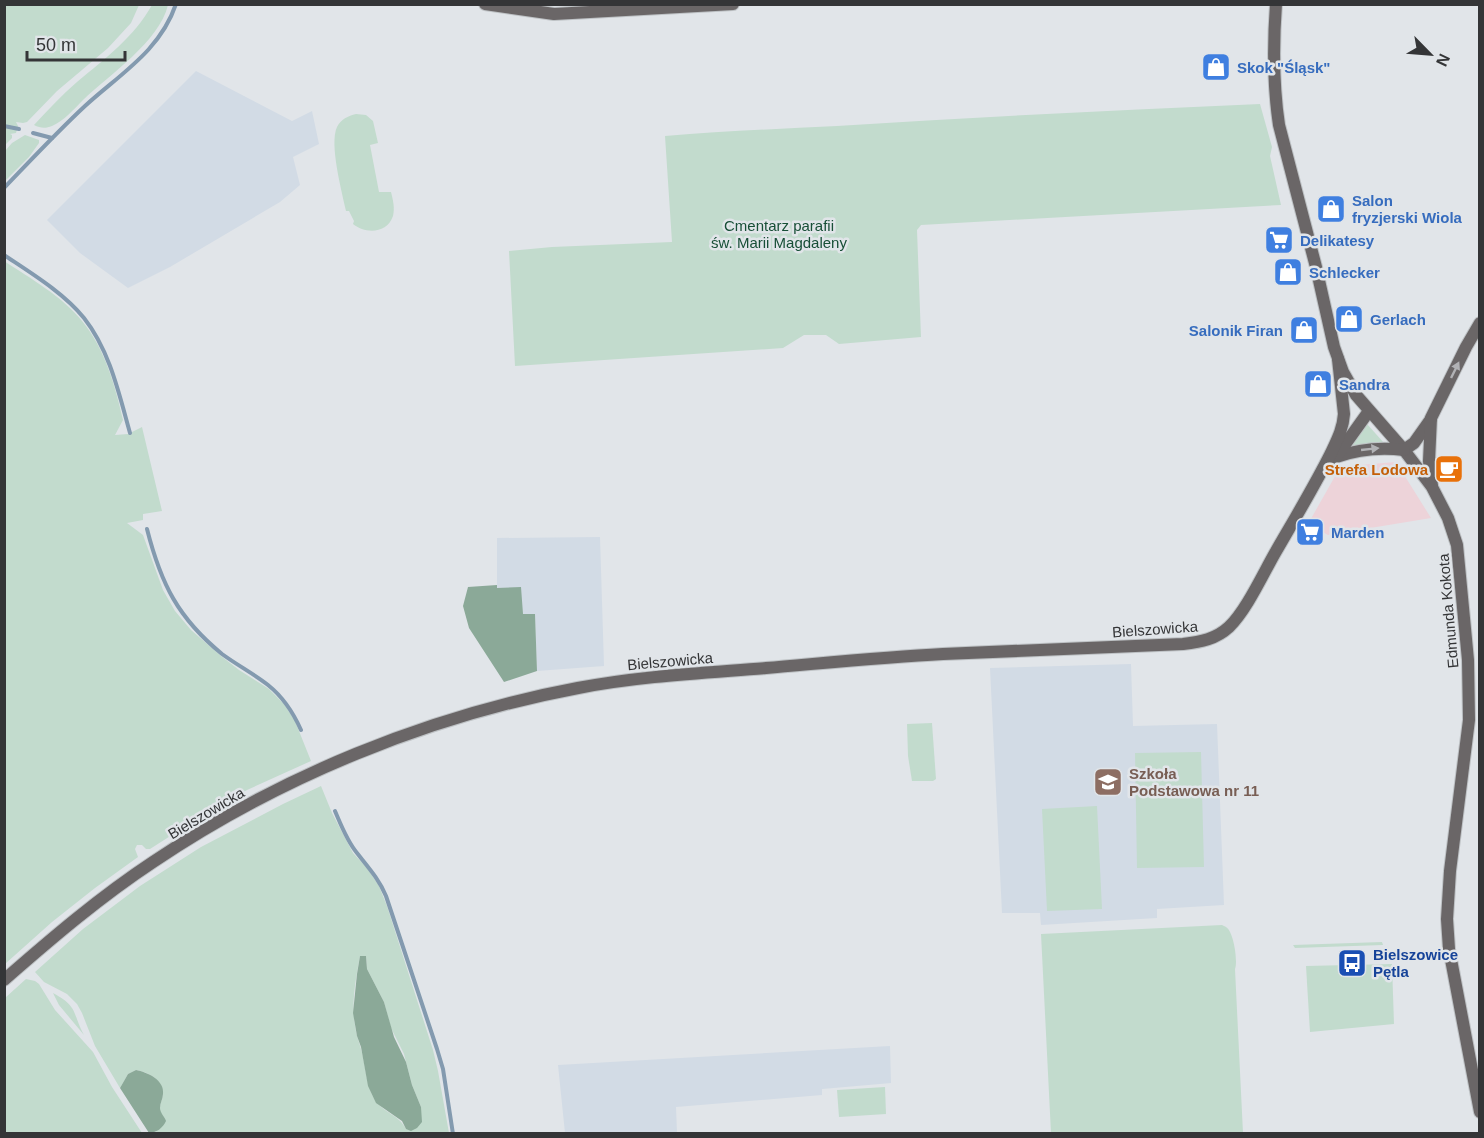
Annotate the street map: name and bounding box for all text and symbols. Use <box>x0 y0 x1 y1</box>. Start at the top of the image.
scale bar <box>27 24 124 62</box>
north arrow <box>1400 24 1460 84</box>
text: 50 m <box>36 35 76 55</box>
shop icon: Skok "Śląsk" <box>1200 51 1232 83</box>
text: N <box>1433 51 1453 69</box>
place label: Skok "Śląsk" <box>1237 59 1330 76</box>
place label: Salon fryzjerski Wiola <box>1352 192 1463 226</box>
shop icon: Salon fryzjerski Wiola <box>1315 193 1347 225</box>
park label: Cmentarz parafii św. Marii Magdaleny <box>711 217 847 251</box>
supermarket icon: Delikatesy <box>1263 224 1295 256</box>
place label: Delikatesy <box>1300 232 1375 249</box>
shop icon: Schlecker <box>1272 256 1304 288</box>
place label: Schlecker <box>1309 264 1380 281</box>
shop icon: Gerlach <box>1333 303 1365 335</box>
place label: Gerlach <box>1370 311 1426 328</box>
shop icon: Salonik Firan <box>1288 314 1320 346</box>
place label: Salonik Firan <box>1189 322 1283 339</box>
one-way arrow <box>1450 362 1459 379</box>
shop icon: Sandra <box>1302 368 1334 400</box>
place label: Sandra <box>1339 376 1391 393</box>
one-way arrow <box>1360 444 1379 454</box>
cafe icon: Strefa Lodowa <box>1433 453 1465 485</box>
place label: Strefa Lodowa <box>1325 461 1429 478</box>
supermarket icon: Marden <box>1294 516 1326 548</box>
place label: Marden <box>1331 524 1384 541</box>
street label: Edmunda Kokota <box>1434 552 1461 669</box>
street label: Bielszowicka <box>1112 617 1199 640</box>
street label: Bielszowicka <box>626 649 714 673</box>
place label: Szkoła Podstawowa nr 11 <box>1129 765 1259 799</box>
school or university icon: Szkoła Podstawowa nr 11 <box>1092 766 1124 798</box>
street label: Bielszowicka <box>165 783 248 842</box>
place label: Bielszowice Pętla <box>1373 946 1458 980</box>
bus stop icon: Bielszowice Pętla <box>1336 947 1368 979</box>

